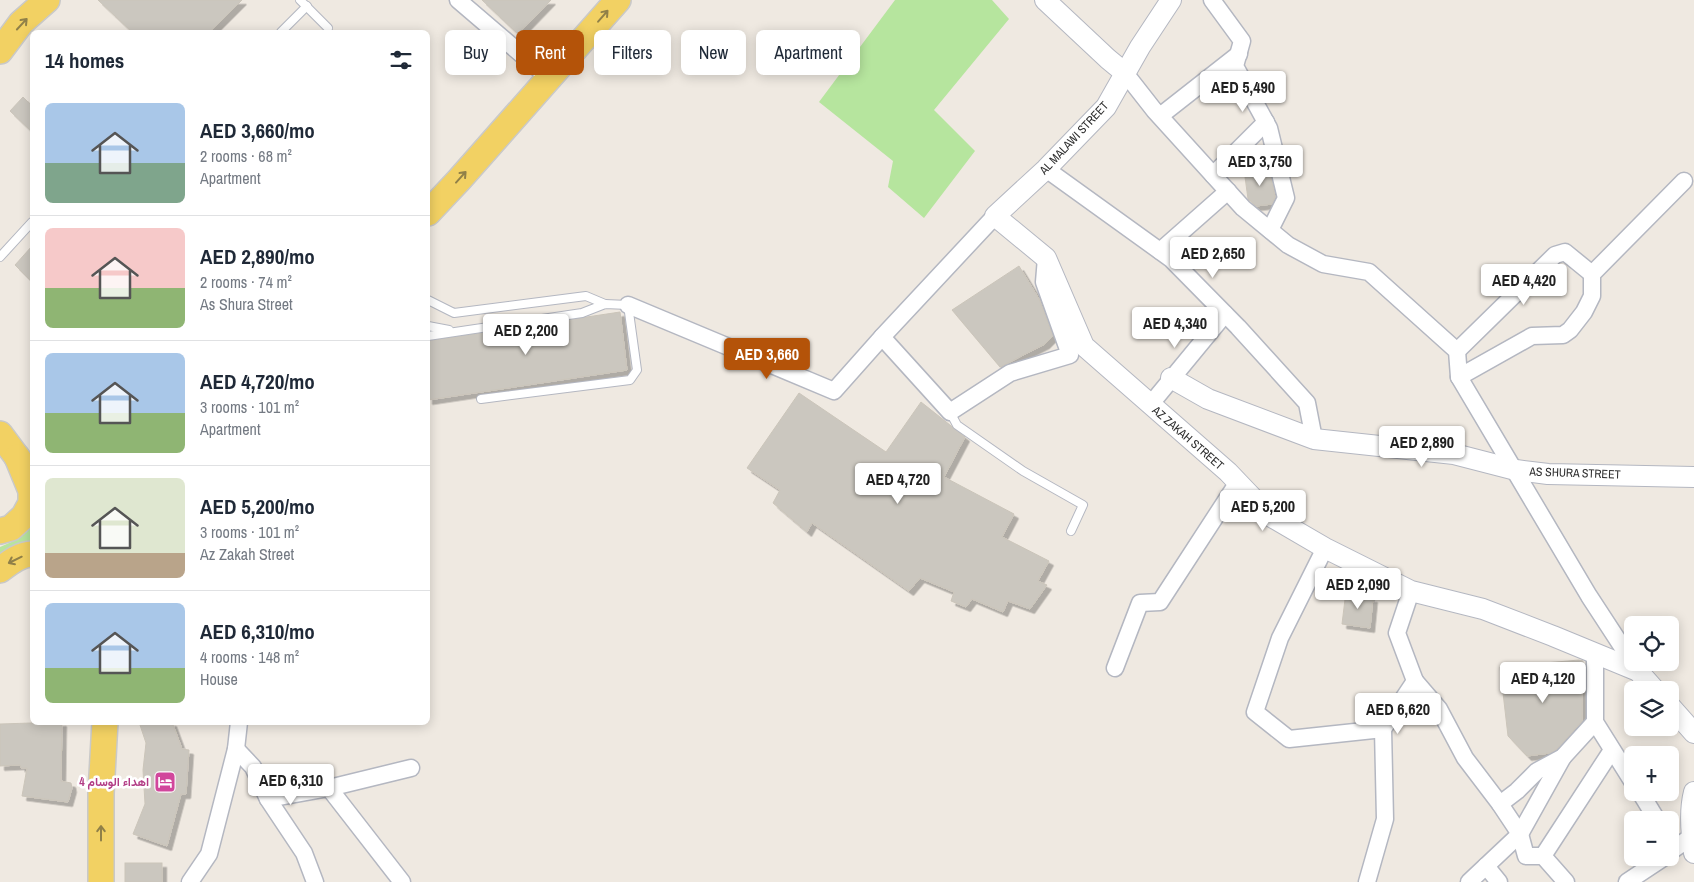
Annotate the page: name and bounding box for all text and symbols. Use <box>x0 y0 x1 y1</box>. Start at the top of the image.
one-way arrow <box>598 10 609 23</box>
one-way arrow <box>16 17 28 30</box>
chip: Buy <box>445 30 506 75</box>
chip: Rent <box>516 30 584 75</box>
chip: Filters <box>594 30 671 75</box>
chip: New <box>681 30 746 75</box>
chip: Apartment <box>756 30 860 75</box>
text: 14 homes <box>45 46 124 75</box>
icon: filters <box>387 46 415 74</box>
pin: AED 5,490 <box>1186 70 1300 113</box>
text: AED 5,490 <box>1211 76 1275 98</box>
street label: AL MALAWI STREET <box>1035 98 1112 179</box>
text: AED 3,660/mo <box>200 116 315 145</box>
icon: home <box>85 123 145 183</box>
pin: AED 3,750 <box>1203 144 1317 187</box>
text: 2 rooms · 68 m² <box>200 145 292 167</box>
text: AED 3,750 <box>1228 150 1292 172</box>
text: Apartment <box>200 167 261 189</box>
one-way arrow <box>455 171 467 184</box>
pin: AED 2,650 <box>1156 236 1270 279</box>
text: AED 2,890/mo <box>200 242 315 271</box>
text: AED 2,650 <box>1181 242 1245 264</box>
icon: home <box>85 248 145 308</box>
pin: AED 4,420 <box>1467 264 1581 306</box>
text: AED 4,420 <box>1492 269 1556 291</box>
text: 2 rooms · 74 m² <box>200 271 292 293</box>
text: As Shura Street <box>200 293 293 315</box>
pin: AED 4,340 <box>1118 306 1232 349</box>
text: AED 4,340 <box>1143 312 1207 334</box>
pin: AED 2,200 <box>469 314 583 356</box>
text: AED 2,200 <box>494 319 558 341</box>
pin: AED 3,660 <box>710 338 824 380</box>
text: AED 3,660 <box>735 343 799 365</box>
text: AED 4,720/mo <box>200 367 315 396</box>
icon: home <box>85 373 145 433</box>
text: 3 rooms · 101 m² <box>200 396 299 418</box>
street label: AZ ZAKAH STREET <box>1148 402 1227 473</box>
text: Apartment <box>200 418 261 440</box>
pin: AED 2,890 <box>1365 426 1479 468</box>
text: AED 2,890 <box>1390 431 1454 453</box>
pin: AED 4,720 <box>841 462 955 505</box>
street label: AS SHURA STREET <box>1528 463 1621 483</box>
text: AED 4,720 <box>866 468 930 490</box>
pin: AED 5,200 <box>1206 490 1320 532</box>
text: AED 5,200/mo <box>200 492 315 521</box>
text: AED 5,200 <box>1231 495 1295 517</box>
icon: home <box>85 498 145 558</box>
text: 3 rooms · 101 m² <box>200 521 299 543</box>
text: Az Zakah Street <box>200 543 294 565</box>
one-way arrow <box>8 556 23 565</box>
pin: AED 2,090 <box>1301 568 1415 610</box>
text: AED 2,090 <box>1326 573 1390 595</box>
map controls <box>1624 616 1679 866</box>
button: locate <box>1624 616 1679 671</box>
text: AED 6,310/mo <box>200 617 315 646</box>
icon: home <box>85 623 145 683</box>
text: 4 rooms · 148 m² <box>200 646 299 668</box>
pin: AED 4,120 <box>1486 662 1600 704</box>
text: AED 4,120 <box>1511 667 1575 689</box>
text: House <box>200 668 238 690</box>
button: layers <box>1624 681 1679 736</box>
pin: AED 6,620 <box>1341 692 1455 735</box>
text: AED 6,620 <box>1366 698 1430 720</box>
button: + <box>1624 746 1679 801</box>
pin: AED 6,310 <box>234 764 348 806</box>
text: AED 6,310 <box>259 769 323 791</box>
hotel icon: اهداء الوسام 4 <box>153 770 177 794</box>
place label: اهداء الوسام 4 <box>79 774 149 790</box>
button: − <box>1624 811 1679 866</box>
one-way arrow <box>96 826 106 842</box>

